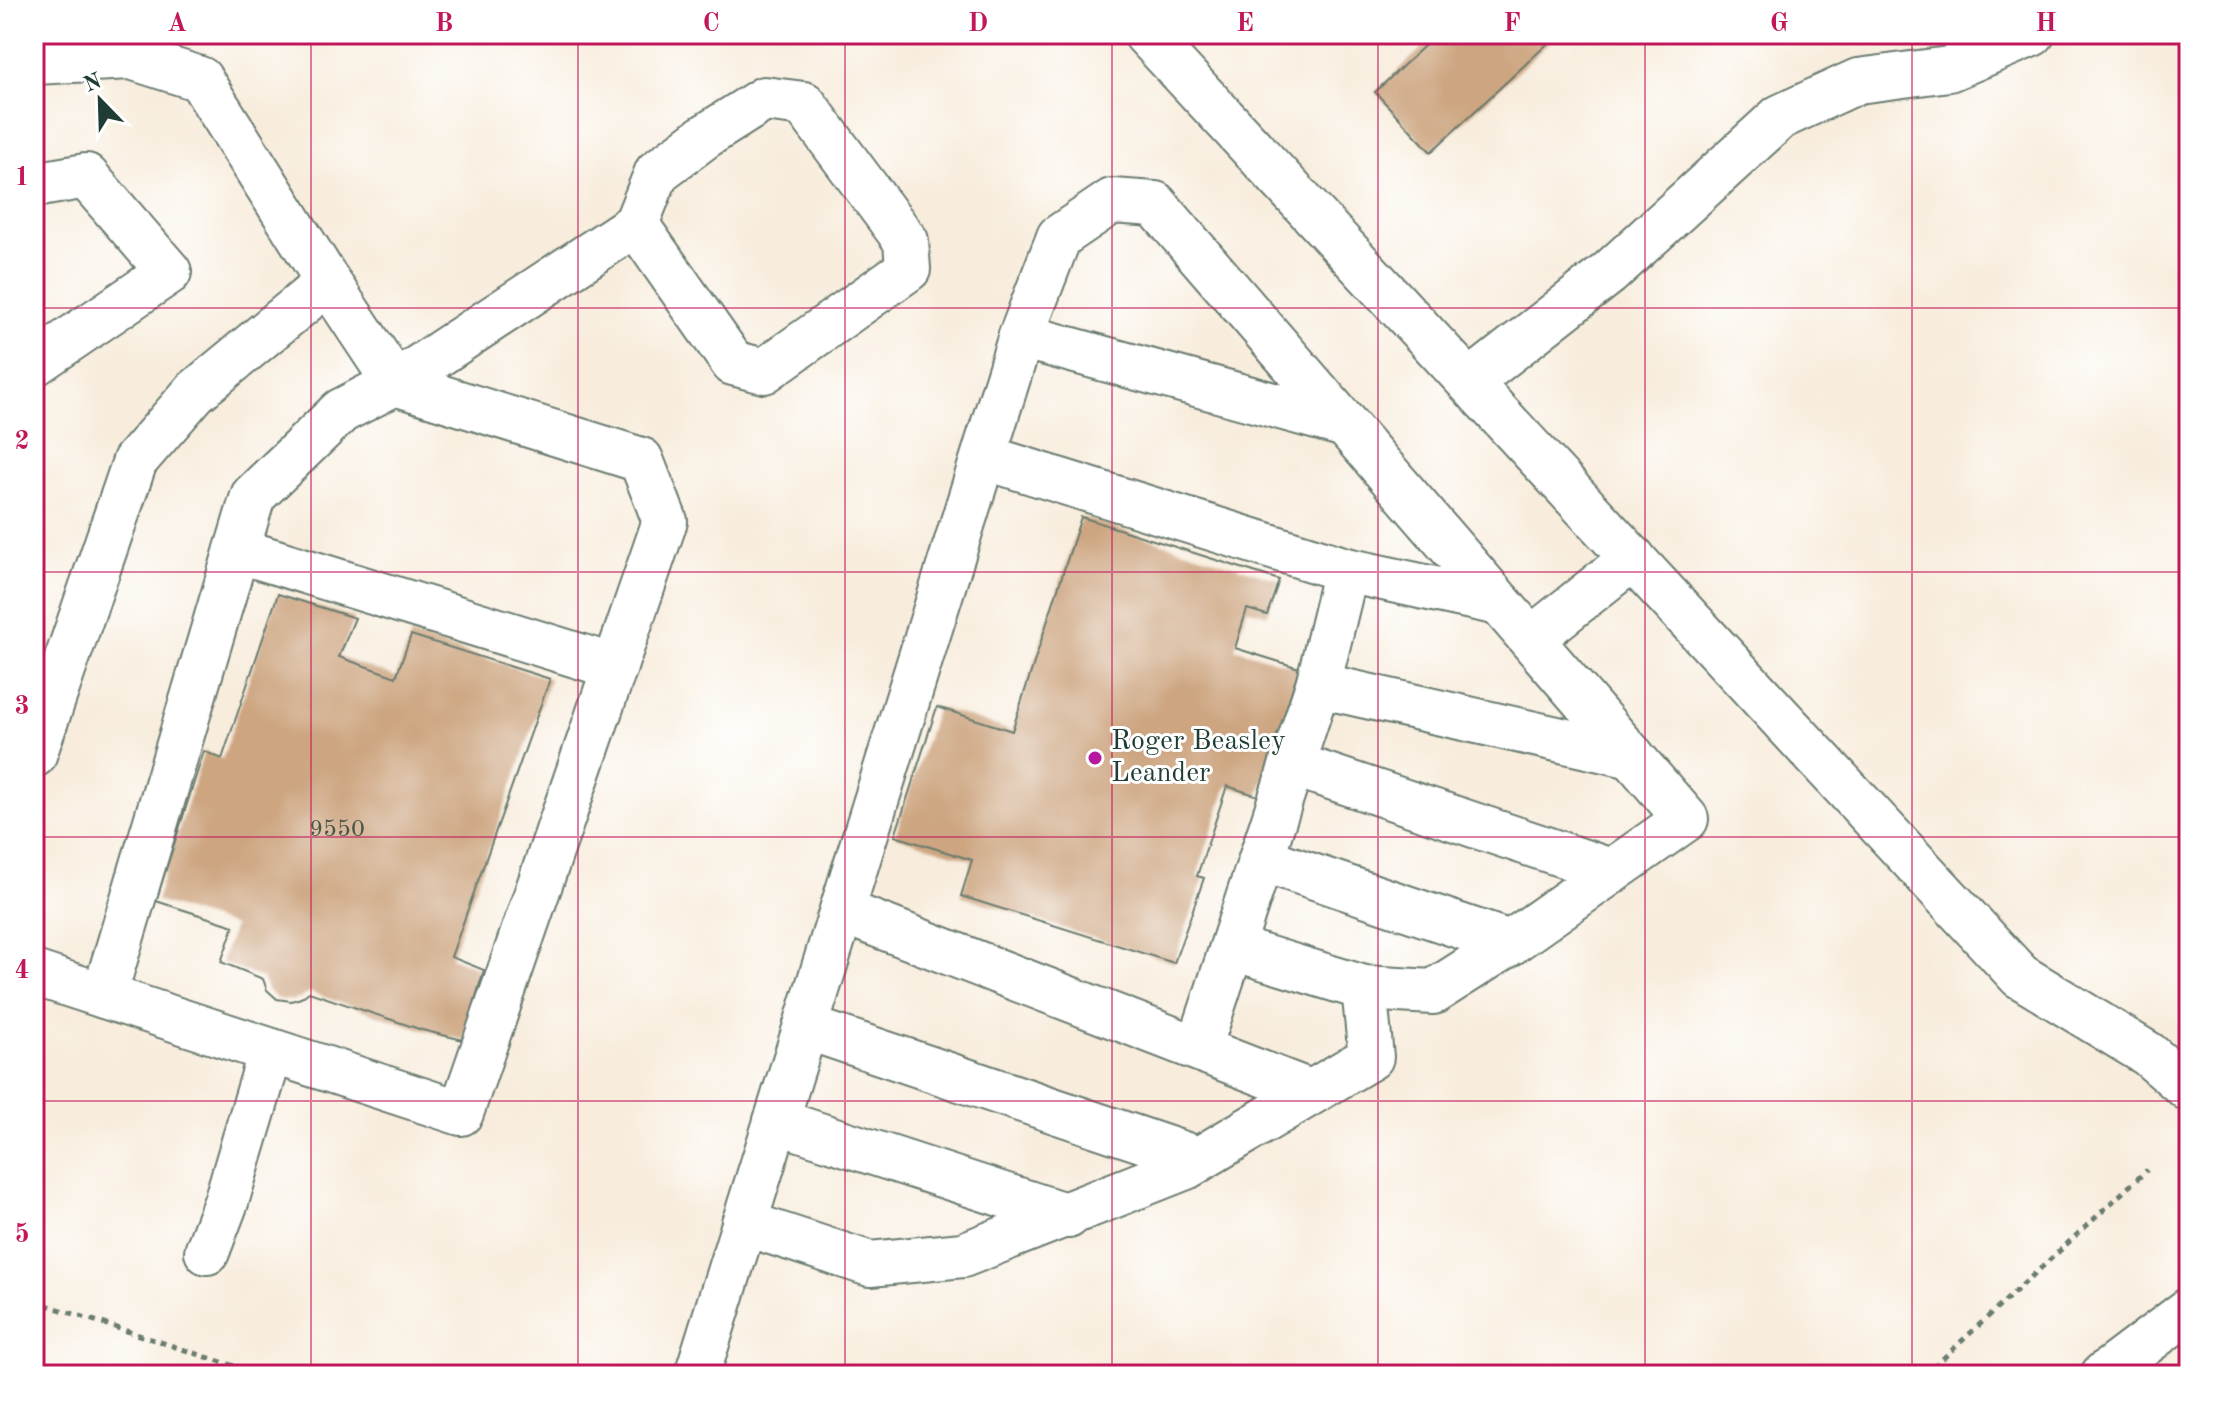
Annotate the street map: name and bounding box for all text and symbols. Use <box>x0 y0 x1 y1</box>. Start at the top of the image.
text: A <box>167 11 187 37</box>
text: B <box>435 11 453 37</box>
text: C <box>702 11 720 37</box>
text: D <box>968 11 988 37</box>
text: E <box>1236 11 1254 37</box>
text: F <box>1503 11 1521 37</box>
text: G <box>1770 11 1788 37</box>
text: H <box>2035 11 2057 37</box>
north arrow <box>60 60 140 140</box>
text: N <box>81 70 105 97</box>
text: 1 <box>14 165 30 191</box>
text: 2 <box>14 429 30 455</box>
text: 3 <box>14 694 30 720</box>
place label: Roger Beasley Leander <box>1111 728 1286 788</box>
marker: Roger Beasley Leander <box>1086 749 1104 767</box>
house number: 9550 <box>309 818 365 842</box>
text: 4 <box>14 958 30 984</box>
text: 5 <box>14 1222 30 1248</box>

